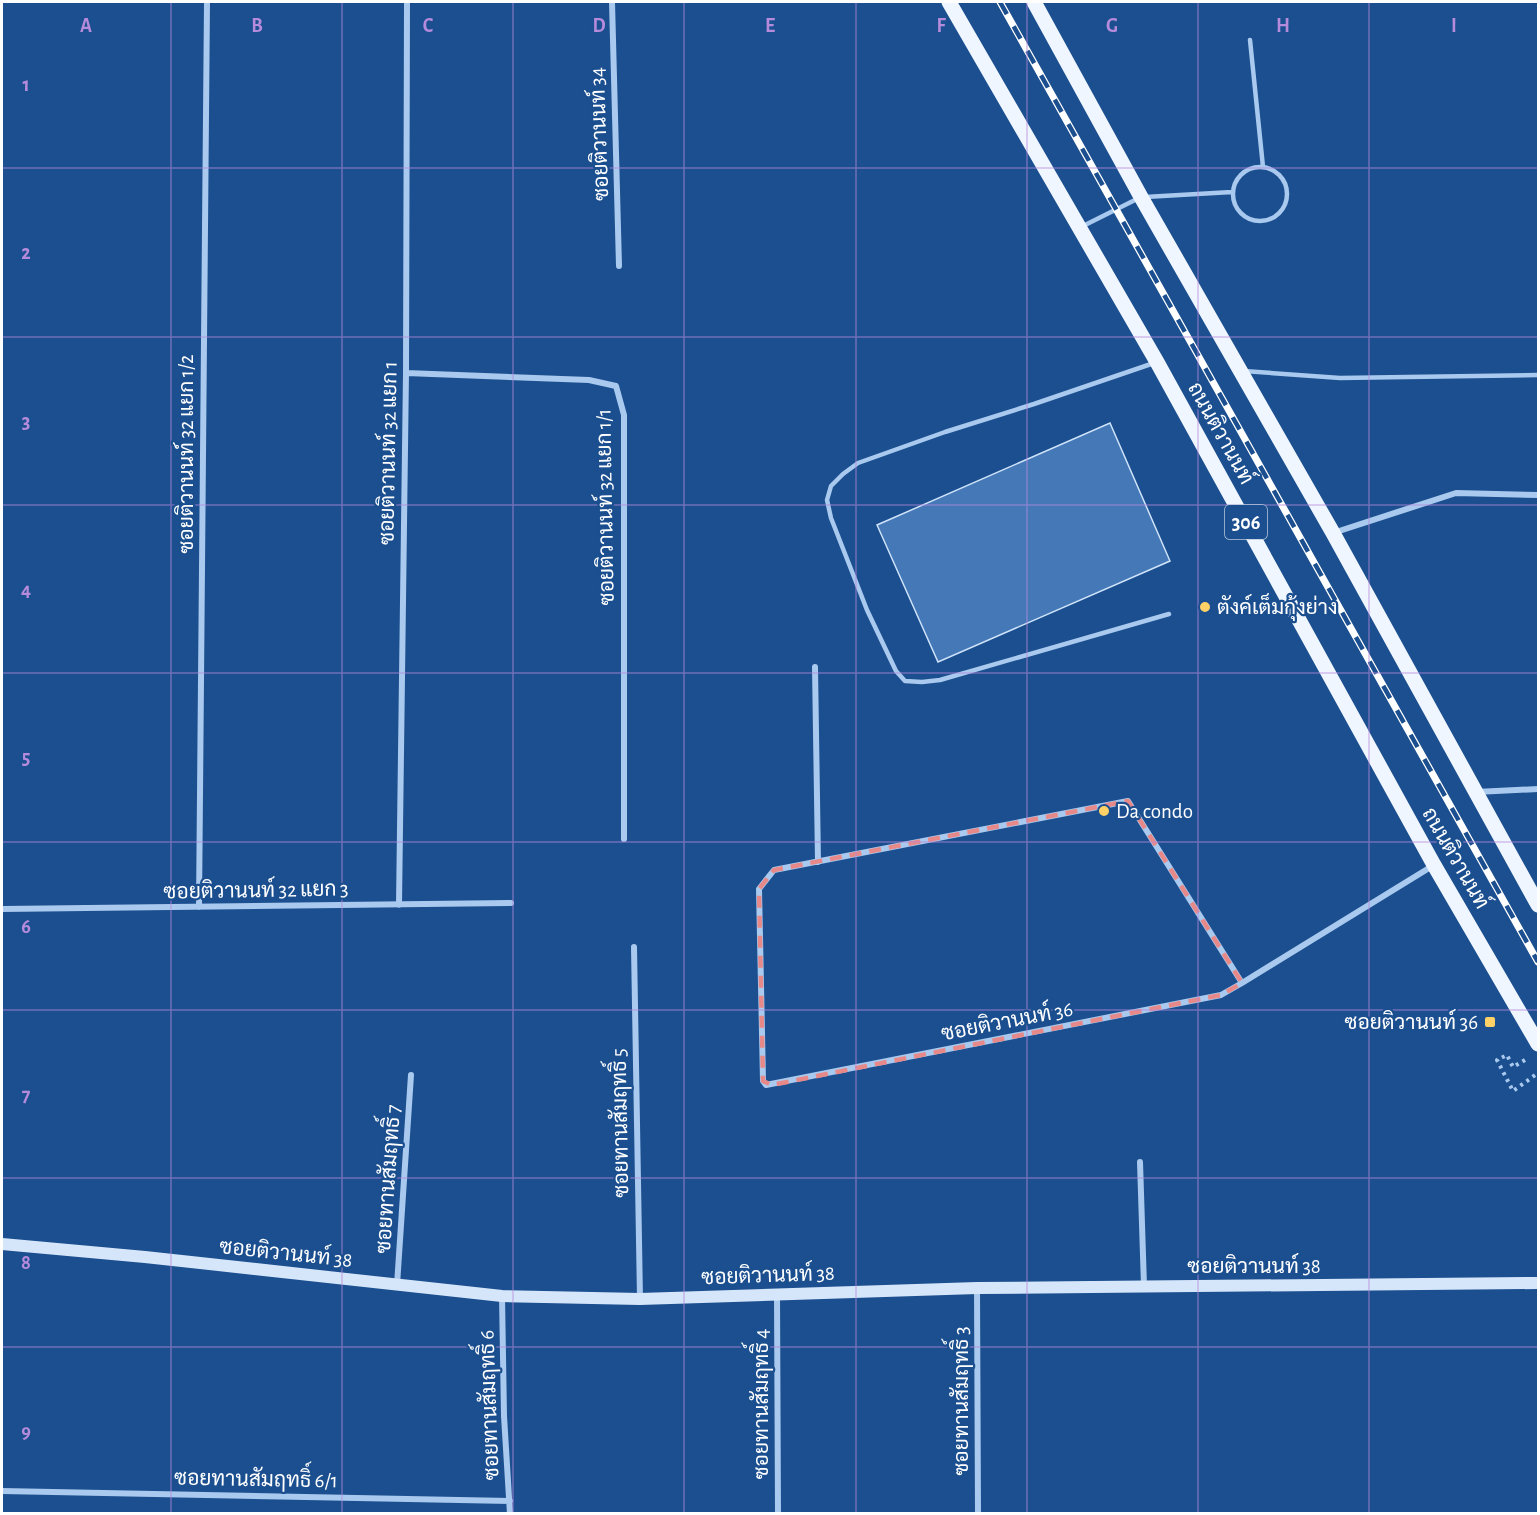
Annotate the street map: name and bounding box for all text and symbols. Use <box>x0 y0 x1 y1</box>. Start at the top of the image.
text: A <box>80 16 92 36</box>
text: B <box>251 16 263 36</box>
text: C <box>423 16 434 36</box>
text: D <box>592 16 606 36</box>
text: E <box>765 16 775 36</box>
text: F <box>936 16 946 36</box>
text: G <box>1106 16 1118 36</box>
text: H <box>1276 16 1290 36</box>
text: I <box>1451 16 1457 36</box>
street label: ซอยติวานนท์ 34 <box>583 67 612 201</box>
text: 1 <box>22 75 30 95</box>
text: 2 <box>21 243 31 263</box>
street label: ซอยติวานนท์ 32 แยก 1/2 <box>172 354 197 554</box>
street label: ซอยติวานนท์ 32 แยก 1 <box>372 361 401 545</box>
street label: ถนนติวานนท์ <box>1184 377 1261 488</box>
street label: ซอยติวานนท์ 32 แยก 1/1 <box>589 408 618 606</box>
text: 3 <box>22 412 30 432</box>
road number: 306 <box>1225 505 1267 539</box>
text: 4 <box>21 580 31 600</box>
place label: ตังค์เต็มกุ้งย่าง <box>1217 592 1337 621</box>
marker: ตังค์เต็มกุ้งย่าง <box>1198 600 1212 614</box>
text: 5 <box>22 748 30 768</box>
place label: Da condo <box>1116 801 1193 822</box>
street label: ถนนติวานนท์ <box>1418 802 1496 913</box>
marker: Da condo <box>1097 804 1111 818</box>
street label: ซอยติวานนท์ 32 แยก 3 <box>163 874 349 903</box>
text: 6 <box>21 917 31 937</box>
street label: ซอยติวานนท์ 36 <box>939 995 1075 1045</box>
place label: ซอยติวานนท์ 36 <box>1345 1008 1478 1033</box>
marker: ซอยติวานนท์ 36 <box>1483 1015 1497 1029</box>
street label: ซอยทานสัมฤทธิ์ 5 <box>599 1048 633 1198</box>
text: 7 <box>22 1085 31 1105</box>
street label: ซอยทานสัมฤทธิ์ 7 <box>363 1103 405 1254</box>
street label: ซอยติวานนท์ 38 <box>218 1232 354 1271</box>
street label: ซอยติวานนท์ 38 <box>1187 1252 1321 1277</box>
text: 8 <box>21 1253 31 1273</box>
street label: ซอยติวานนท์ 38 <box>701 1259 835 1288</box>
street label: ซอยทานสัมฤทธิ์ 3 <box>941 1326 973 1476</box>
street label: ซอยทานสัมฤทธิ์ 6 <box>466 1329 504 1481</box>
street label: ซอยทานสัมฤทธิ์ 4 <box>741 1329 773 1479</box>
text: 9 <box>21 1422 31 1442</box>
street label: ซอยทานสัมฤทธิ์ 6/1 <box>174 1458 338 1492</box>

